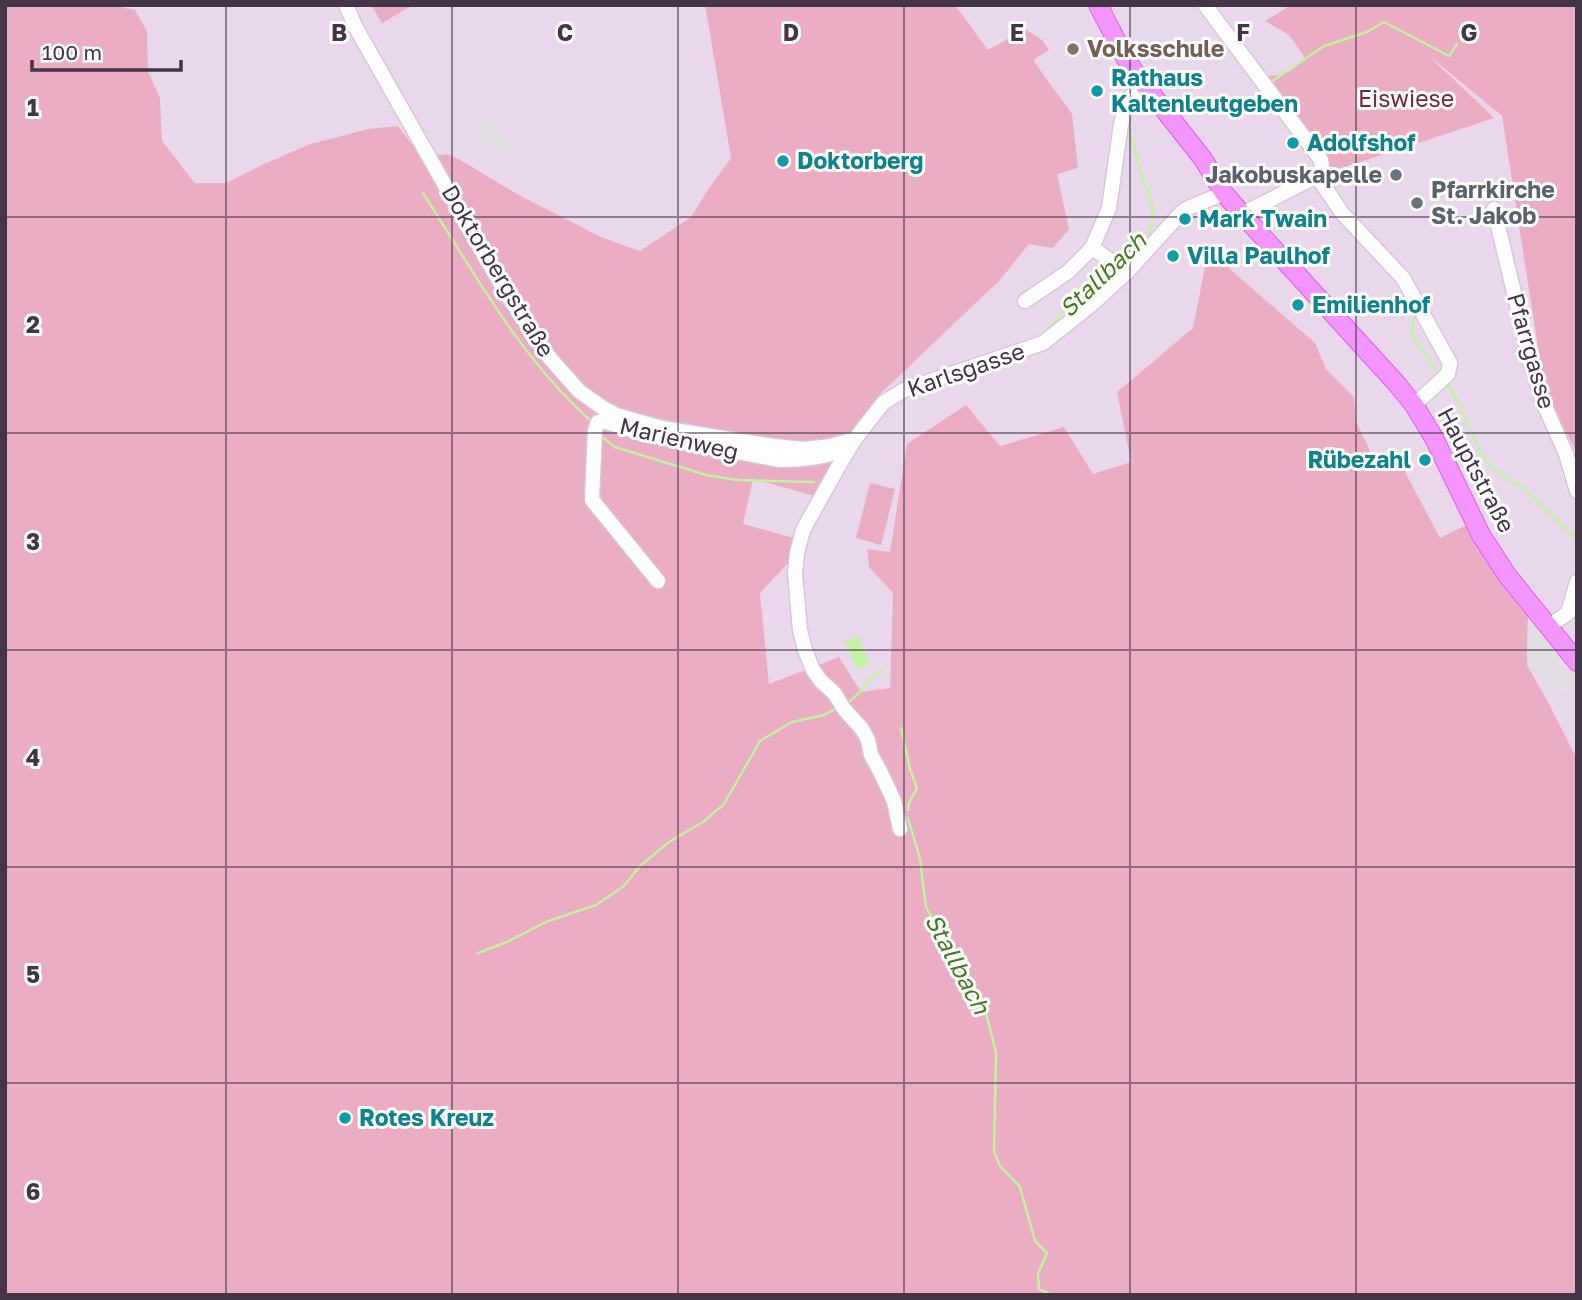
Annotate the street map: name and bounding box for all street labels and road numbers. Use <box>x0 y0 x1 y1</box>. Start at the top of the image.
street label: Doktorbergstraße <box>437 179 561 361</box>
street label: Pfarrgasse <box>1502 290 1562 412</box>
street label: Karlsgasse <box>903 336 1028 402</box>
street label: Hauptstraße <box>1432 402 1522 537</box>
street label: Marienweg <box>617 411 741 465</box>

